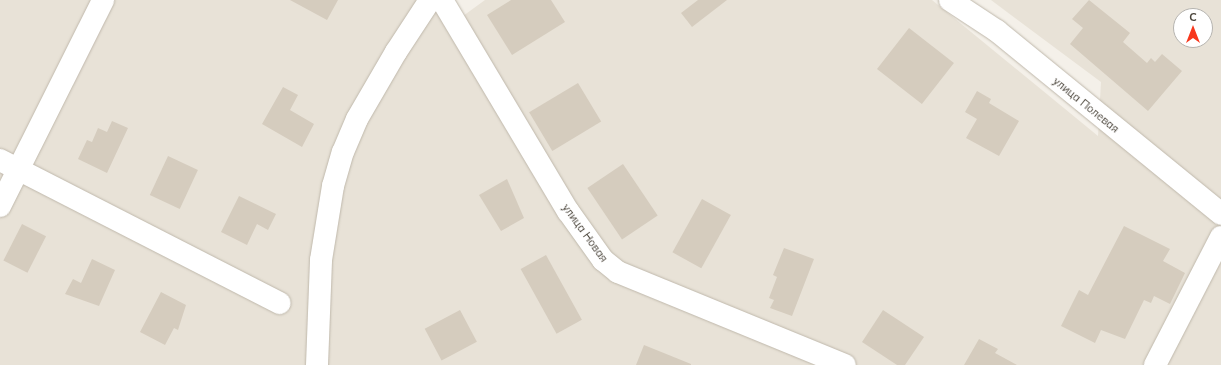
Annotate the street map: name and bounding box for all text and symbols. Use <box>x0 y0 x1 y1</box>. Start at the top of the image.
north arrow <box>1173 8 1213 48</box>
text: С <box>1189 10 1197 24</box>
street label: улица Полевая <box>1050 74 1122 136</box>
street label: улица Новая <box>559 201 611 265</box>

